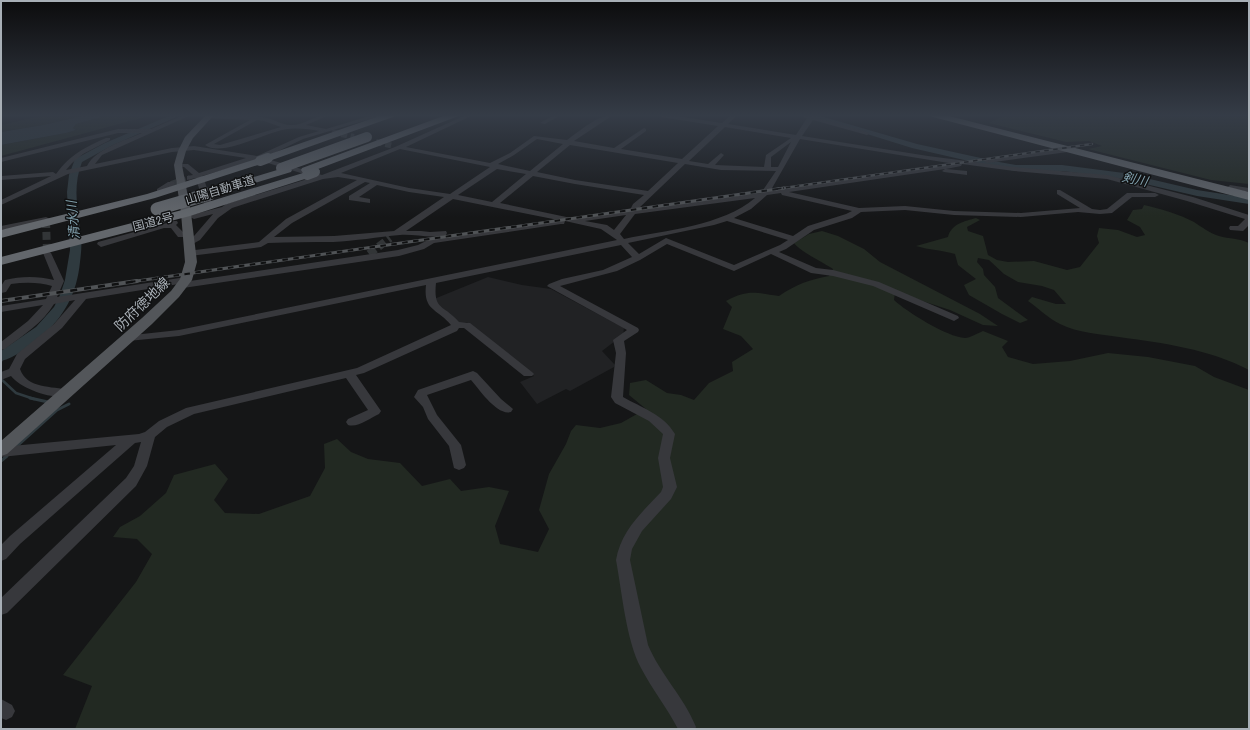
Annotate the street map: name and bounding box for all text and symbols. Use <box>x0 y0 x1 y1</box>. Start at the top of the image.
water label: 剣川 <box>1121 168 1151 190</box>
street label: 山陽自動車道 <box>183 172 257 208</box>
water label: 清水川 <box>63 198 83 240</box>
street label: 国道2号 <box>131 209 175 235</box>
street label: 防府徳地線 <box>111 273 173 335</box>

